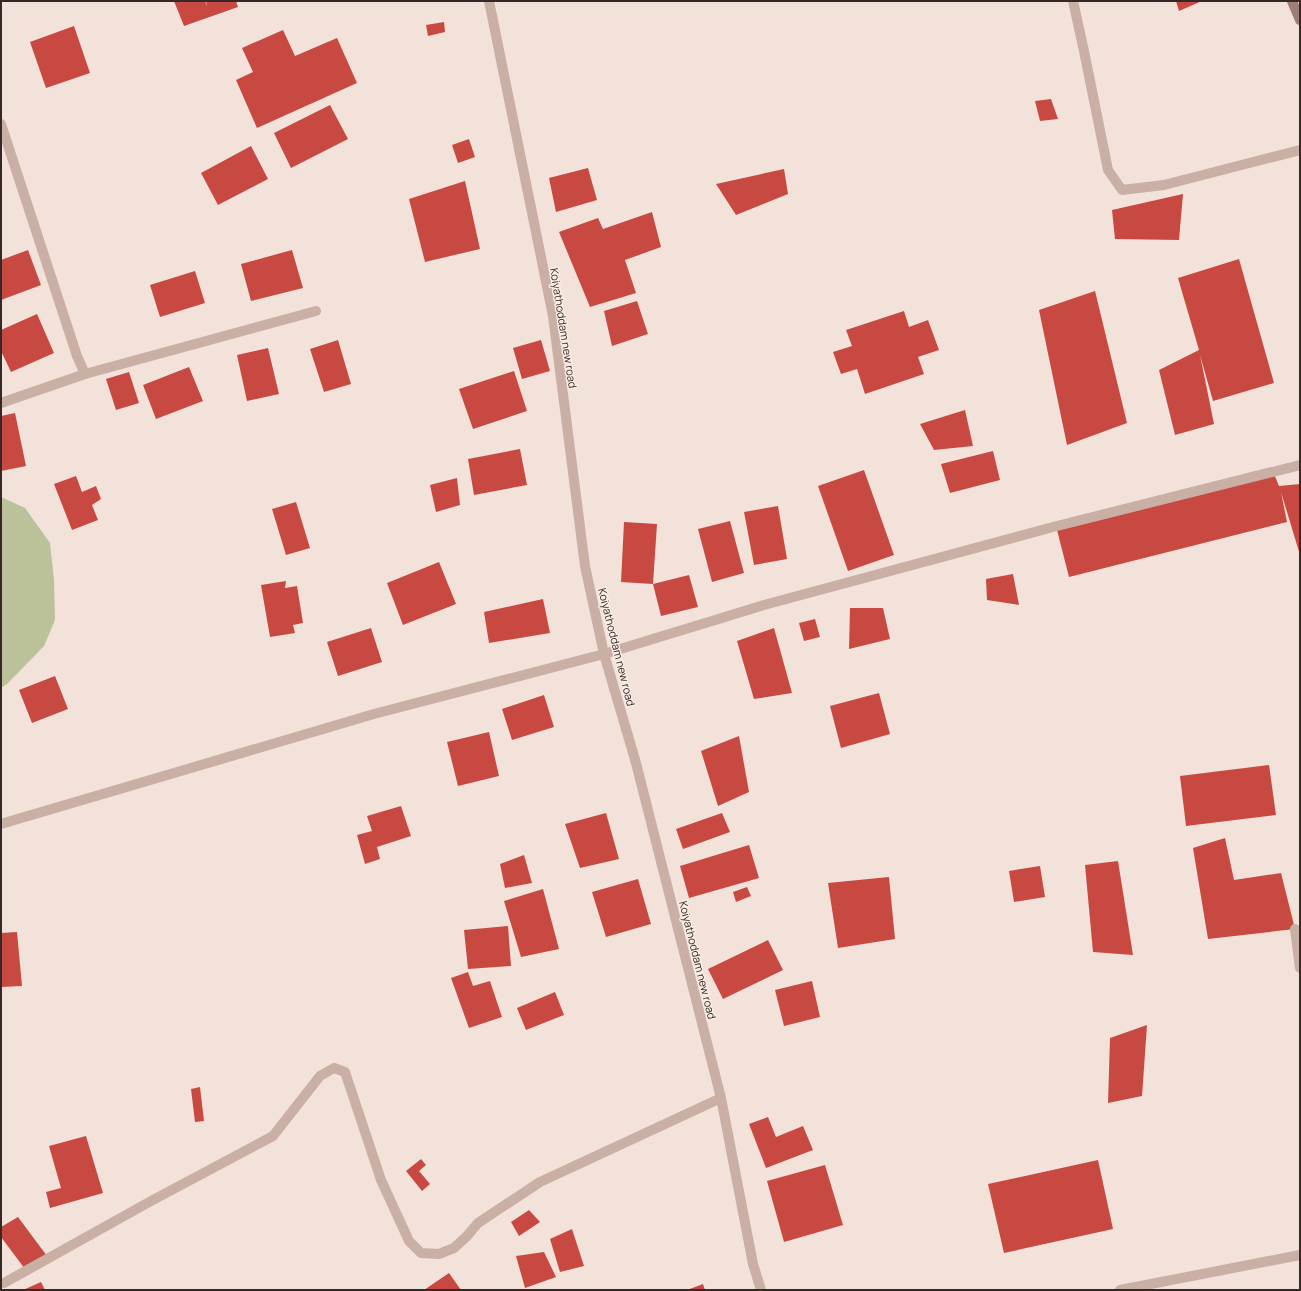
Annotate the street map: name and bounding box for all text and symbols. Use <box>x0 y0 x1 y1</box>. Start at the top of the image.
street label: Koiyathoddam new road <box>547 267 581 389</box>
street label: Koiyathoddam new road <box>595 586 639 708</box>
street label: Koiyathoddam new road <box>676 899 720 1021</box>

